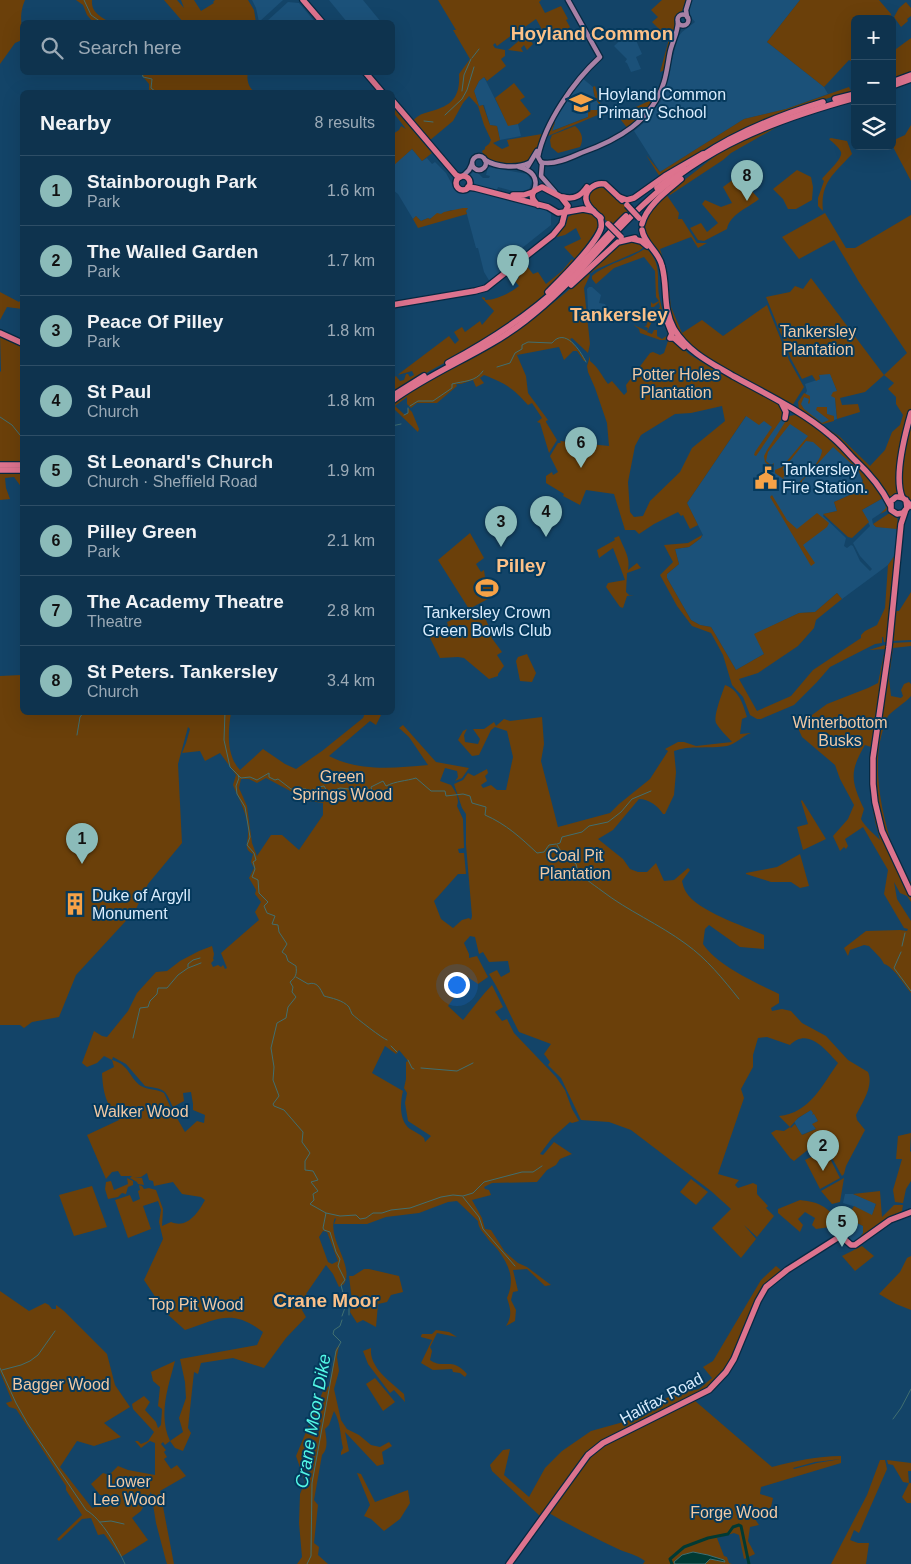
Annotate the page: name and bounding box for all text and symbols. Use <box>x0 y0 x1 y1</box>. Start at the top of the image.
map controls <box>851 15 896 150</box>
button: + <box>851 15 896 60</box>
search box <box>20 20 395 75</box>
district label: Hoyland Common <box>511 23 673 44</box>
icon: search <box>38 34 66 62</box>
text: Search here <box>78 37 182 58</box>
button: − <box>851 60 896 105</box>
place label: Hoyland Common Primary School <box>598 86 726 121</box>
school or university icon: Hoyland Common Primary School <box>568 90 594 116</box>
button: layers <box>851 105 896 150</box>
text: Nearby <box>40 111 111 134</box>
text: 8 results <box>315 114 375 131</box>
pin: 8 <box>731 160 763 201</box>
text: Stainborough Park <box>87 171 257 192</box>
text: 1 <box>52 182 60 199</box>
text: 1.6 km <box>327 182 375 199</box>
text: Park <box>87 193 120 210</box>
text: The Walled Garden <box>87 241 258 262</box>
pin: 7 <box>497 245 529 286</box>
text: 2 <box>52 252 60 269</box>
text: 1.7 km <box>327 252 375 269</box>
text: Park <box>87 263 120 280</box>
district label: Tankersley <box>570 304 668 325</box>
text: Peace Of Pilley <box>87 311 223 332</box>
text: 3 <box>52 322 60 339</box>
text: 1.8 km <box>327 322 375 339</box>
park label: Tankersley Plantation <box>780 323 856 358</box>
text: Park <box>87 333 120 350</box>
park label: Potter Holes Plantation <box>632 366 720 401</box>
text: St Paul <box>87 381 151 402</box>
text: 4 <box>52 392 60 409</box>
text: 1.8 km <box>327 392 375 409</box>
text: Church <box>87 403 139 420</box>
pin: 6 <box>565 427 597 468</box>
text: St Leonard's Church <box>87 451 273 472</box>
place label: Tankersley Fire Station. <box>782 461 868 496</box>
text: 5 <box>52 462 60 479</box>
text: 1.9 km <box>327 462 375 479</box>
public building icon: Tankersley Fire Station. <box>753 465 779 491</box>
text: Church · Sheffield Road <box>87 473 257 490</box>
pin: 4 <box>530 496 562 537</box>
pin: 3 <box>485 506 517 547</box>
text: Pilley Green <box>87 521 197 542</box>
text: 6 <box>52 532 60 549</box>
text: 2.1 km <box>327 532 375 549</box>
text: Park <box>87 543 120 560</box>
district label: Pilley <box>496 555 546 576</box>
sports icon: Tankersley Crown Green Bowls Club <box>474 575 500 601</box>
text: The Academy Theatre <box>87 591 284 612</box>
text: 7 <box>52 602 60 619</box>
text: 2.8 km <box>327 602 375 619</box>
place label: Tankersley Crown Green Bowls Club <box>423 604 552 639</box>
text: Theatre <box>87 613 142 630</box>
text: St Peters. Tankersley <box>87 661 278 682</box>
text: 8 <box>52 672 60 689</box>
text: 3.4 km <box>327 672 375 689</box>
text: Church <box>87 683 139 700</box>
park label: Winterbottom Busks <box>792 714 888 749</box>
park label: Green Springs Wood <box>292 768 392 803</box>
pin: 1 <box>66 823 98 864</box>
park label: Coal Pit Plantation <box>539 847 611 882</box>
place label: Duke of Argyll Monument <box>92 887 191 922</box>
building icon: Duke of Argyll Monument <box>62 891 88 917</box>
your location <box>444 972 470 998</box>
park label: Walker Wood <box>93 1103 189 1120</box>
pin: 2 <box>807 1130 839 1171</box>
pin: 5 <box>826 1206 858 1247</box>
district label: Crane Moor <box>273 1290 379 1311</box>
park label: Top Pit Wood <box>149 1296 243 1313</box>
water label: Crane Moor Dike <box>291 1352 335 1490</box>
street label: Halifax Road <box>617 1369 706 1427</box>
park label: Bagger Wood <box>12 1376 110 1393</box>
park label: Lower Lee Wood <box>93 1473 165 1508</box>
park label: Forge Wood <box>690 1504 778 1521</box>

